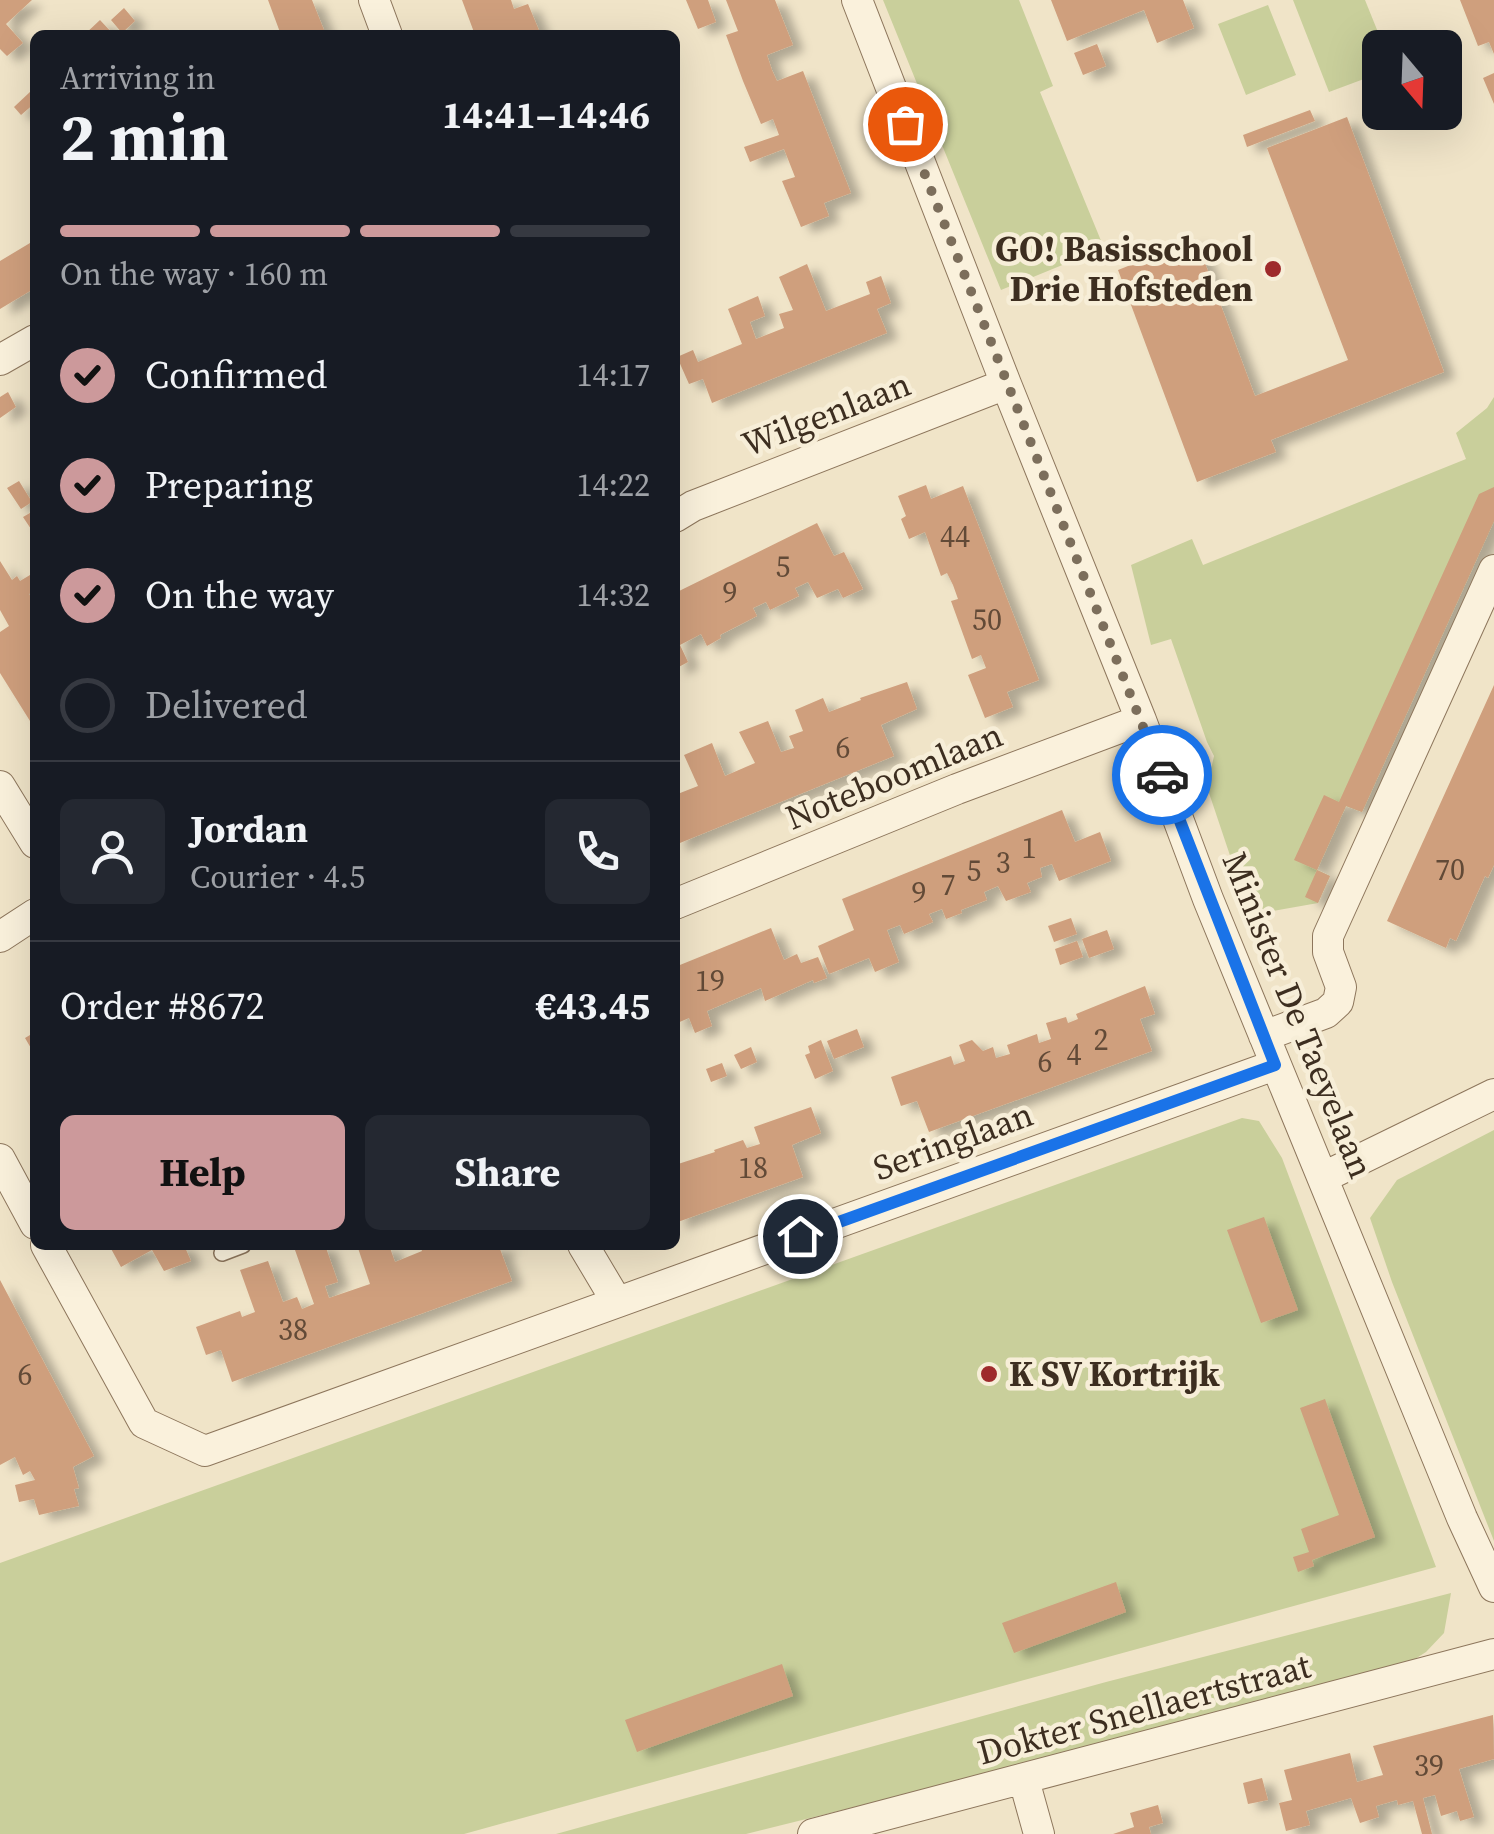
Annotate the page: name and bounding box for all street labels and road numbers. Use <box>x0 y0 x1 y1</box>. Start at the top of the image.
street label: Wilgenlaan <box>735 360 917 468</box>
street label: Noteboomlaan <box>778 711 1010 841</box>
street label: Minister De Taeyelaan <box>1211 845 1385 1185</box>
street label: Seringlaan <box>866 1090 1040 1192</box>
street label: Dokter Snellaertstraat <box>972 1641 1316 1777</box>

